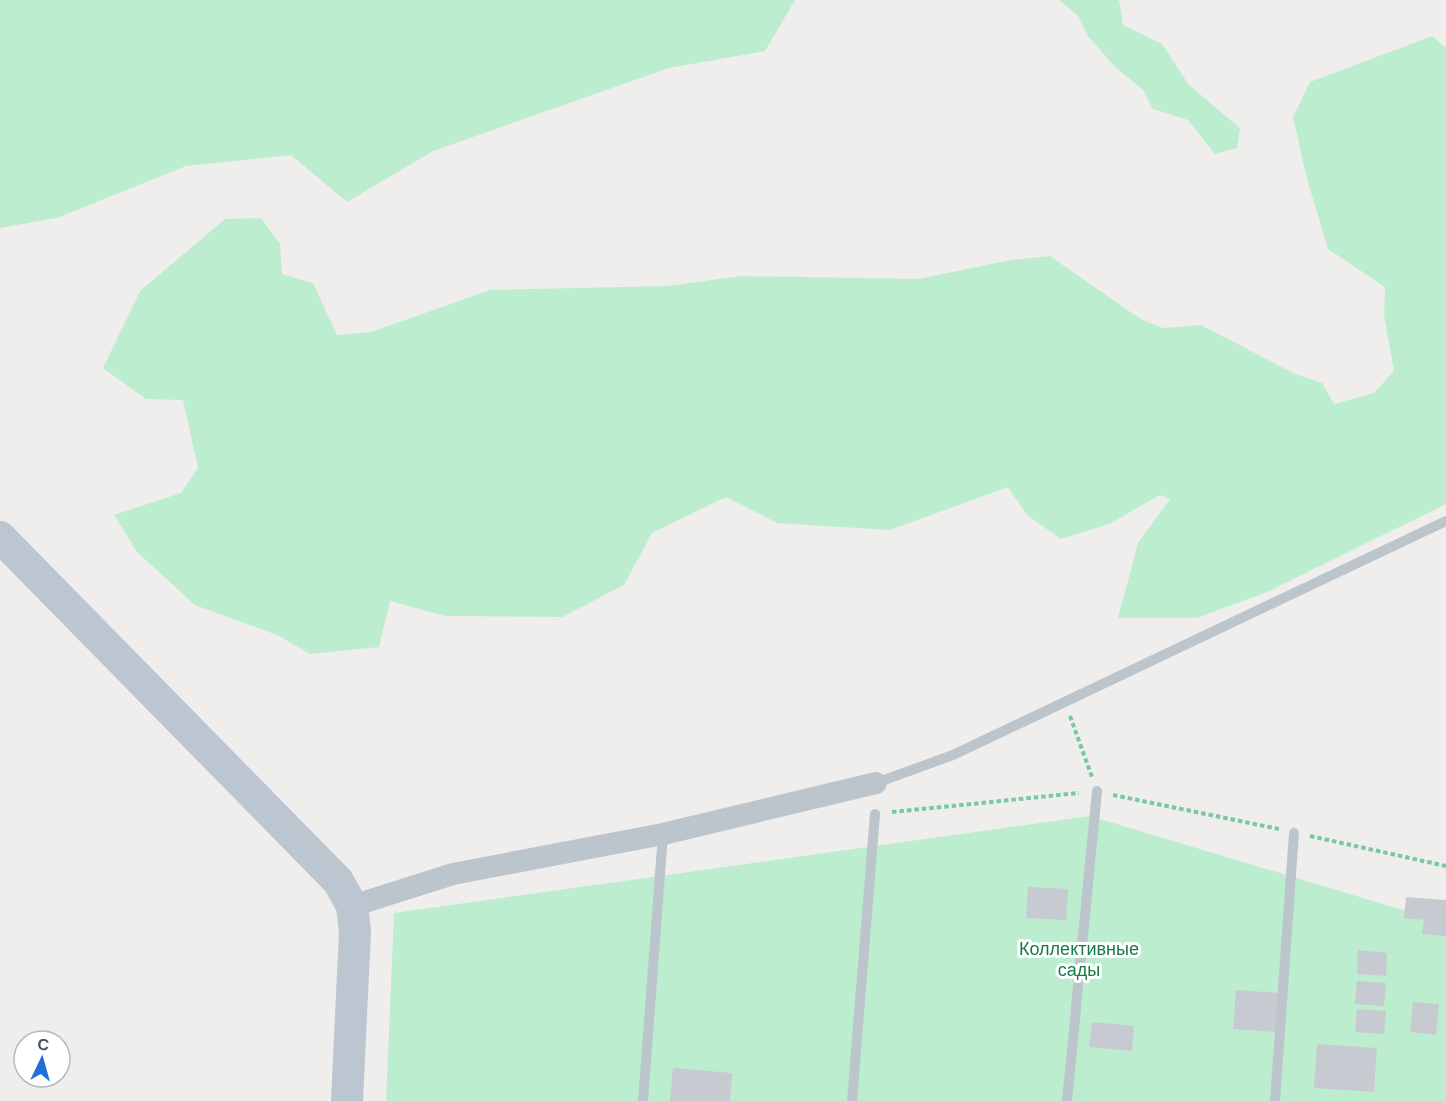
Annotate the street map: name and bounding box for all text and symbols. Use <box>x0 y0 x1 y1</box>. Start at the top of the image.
park label: Коллективные сады <box>1019 937 1139 980</box>
north arrow <box>12 1029 72 1089</box>
text: С <box>37 1034 50 1054</box>

